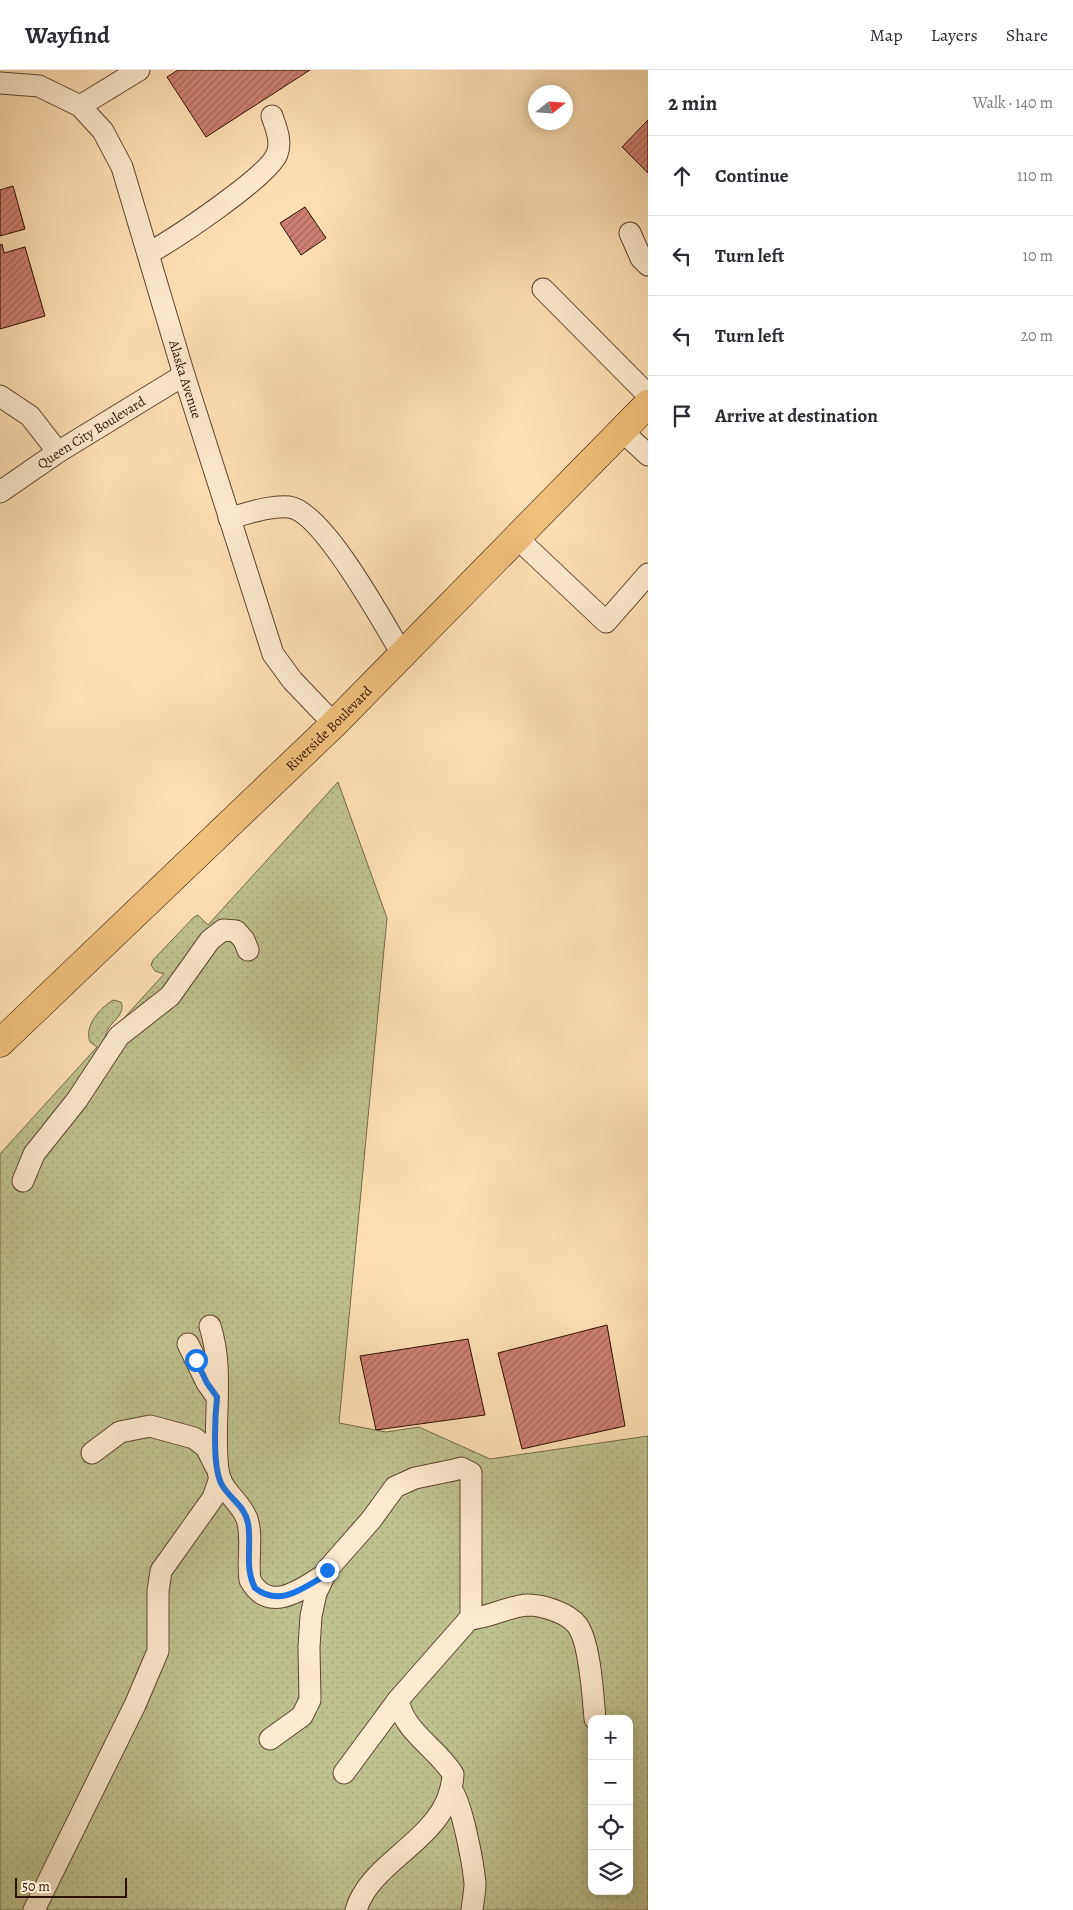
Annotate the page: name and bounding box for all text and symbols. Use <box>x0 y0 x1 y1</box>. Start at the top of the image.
text: Wayfind <box>25 19 110 51</box>
text: Map <box>870 23 903 47</box>
text: Layers <box>931 23 978 47</box>
text: Share <box>1006 23 1048 47</box>
north arrow <box>528 85 573 130</box>
text: 2 min <box>668 89 717 117</box>
text: Walk · 140 m <box>973 92 1053 114</box>
icon: ahead <box>668 162 696 190</box>
text: Continue <box>715 163 789 189</box>
text: 110 m <box>1017 165 1053 187</box>
icon: left <box>668 242 696 270</box>
text: Turn left <box>715 243 784 269</box>
text: 10 m <box>1023 245 1053 267</box>
icon: left <box>668 322 696 350</box>
text: Turn left <box>715 323 784 349</box>
text: 20 m <box>1020 325 1053 347</box>
street label: Alaska Avenue <box>164 337 206 421</box>
street label: Queen City Boulevard <box>33 392 150 474</box>
icon: arrive <box>668 402 696 430</box>
text: Arrive at destination <box>715 403 878 429</box>
street label: Riverside Boulevard <box>282 682 377 775</box>
route start <box>185 1349 208 1372</box>
route end <box>316 1559 339 1582</box>
map controls <box>588 1715 633 1895</box>
button: + <box>588 1715 633 1760</box>
button: − <box>588 1760 633 1805</box>
button: locate <box>588 1805 633 1850</box>
button: layers <box>588 1850 633 1895</box>
scale bar <box>15 1875 128 1898</box>
text: 50 m <box>22 1877 50 1896</box>

